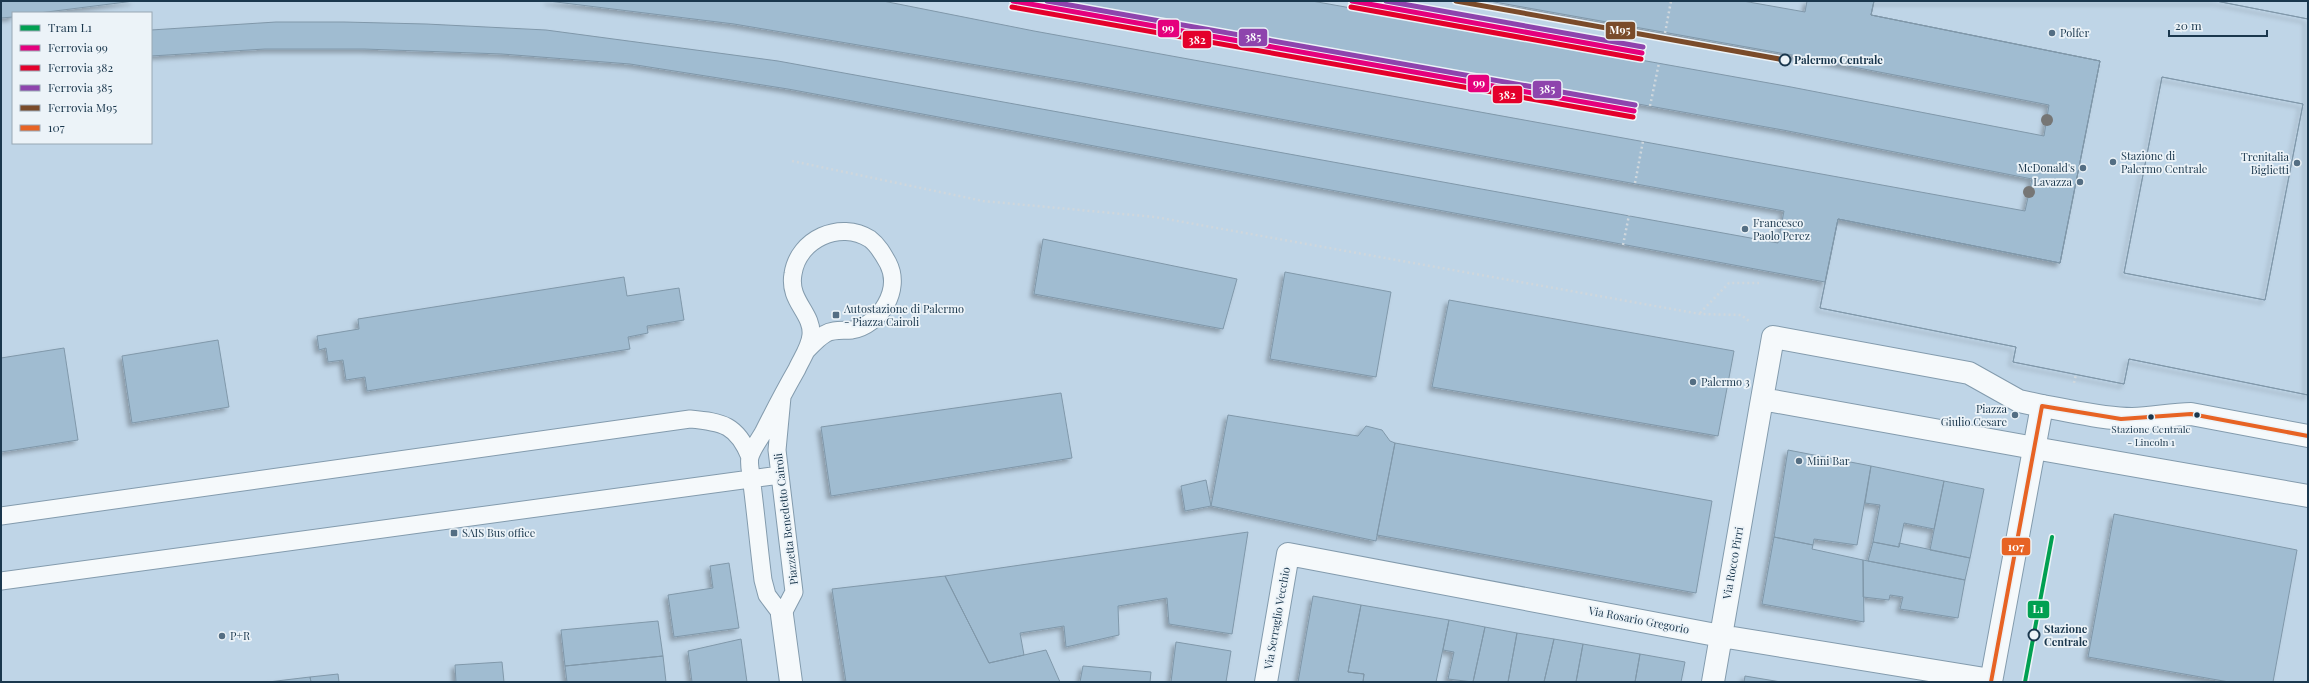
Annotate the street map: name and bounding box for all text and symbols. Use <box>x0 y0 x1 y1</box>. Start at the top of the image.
legend <box>12 12 152 144</box>
scale bar <box>2169 12 2267 38</box>
text: 20 m <box>2175 17 2202 33</box>
text: Tram L1 <box>48 19 92 35</box>
line badge: 99 <box>1157 19 1180 38</box>
text: 99 <box>1162 20 1174 35</box>
line badge: M95 <box>1605 21 1636 40</box>
text: M95 <box>1609 22 1631 37</box>
place label: Polfer <box>2060 25 2089 40</box>
line badge: 385 <box>1238 28 1268 47</box>
marker: Polfer <box>2047 28 2057 38</box>
text: 385 <box>1245 29 1261 44</box>
line badge: 382 <box>1182 30 1212 49</box>
text: 382 <box>1188 32 1206 47</box>
text: Ferrovia 99 <box>48 39 108 55</box>
place label: Palermo Centrale <box>1794 52 1883 67</box>
marker: Palermo Centrale <box>1778 53 1792 67</box>
text: Ferrovia 382 <box>48 59 113 75</box>
line badge: 99 <box>1467 74 1490 93</box>
text: 99 <box>1473 75 1485 90</box>
text: Ferrovia 385 <box>48 79 112 95</box>
line badge: 385 <box>1532 80 1562 99</box>
text: 385 <box>1539 81 1555 96</box>
line badge: 382 <box>1492 85 1523 104</box>
text: 382 <box>1498 87 1516 102</box>
text: Ferrovia M95 <box>48 99 117 115</box>
text: 107 <box>48 119 65 135</box>
place label: Stazione di Palermo Centrale <box>2121 148 2208 176</box>
place label: Trenitalia Biglietti <box>2241 149 2290 177</box>
marker: Stazione di Palermo Centrale <box>2108 157 2118 167</box>
marker: Trenitalia Biglietti <box>2292 158 2302 168</box>
place label: McDonald's <box>2018 160 2075 175</box>
marker: McDonald's <box>2078 163 2088 173</box>
place label: Lavazza <box>2033 174 2073 189</box>
marker: Lavazza <box>2075 177 2085 187</box>
place label: Francesco Paolo Perez <box>1753 215 1810 243</box>
marker: Francesco Paolo Perez <box>1740 224 1750 234</box>
place label: Autostazione di Palermo - Piazza Cairoli <box>843 301 964 329</box>
marker: Autostazione di Palermo - Piazza Cairoli <box>831 310 841 320</box>
place label: Palermo 3 <box>1701 374 1750 389</box>
marker: Palermo 3 <box>1688 377 1698 387</box>
place label: Piazza Giulio Cesare <box>1941 401 2008 429</box>
marker: Piazza Giulio Cesare <box>2010 410 2020 420</box>
unlabelled marker <box>2192 410 2202 420</box>
marker: Stazione Centrale - Lincoln 1 <box>2146 412 2156 422</box>
place label: Stazione Centrale - Lincoln 1 <box>2111 422 2191 449</box>
street label: Piazzetta Benedetto Cairoli <box>770 452 801 586</box>
place label: Mini Bar <box>1807 453 1850 468</box>
marker: Mini Bar <box>1794 456 1804 466</box>
place label: SAIS Bus office <box>462 525 536 540</box>
street label: Via Rocco Pirri <box>1719 526 1746 601</box>
marker: SAIS Bus office <box>449 528 459 538</box>
line badge: 107 <box>2001 537 2031 556</box>
text: 107 <box>2008 539 2024 554</box>
street label: Via Serraglio Vecchio <box>1260 566 1293 671</box>
line badge: L1 <box>2027 600 2050 619</box>
text: L1 <box>2033 601 2043 616</box>
street label: Via Rosario Gregorio <box>1587 602 1691 637</box>
place label: Stazione Centrale <box>2044 621 2088 649</box>
place label: P+R <box>230 628 251 643</box>
marker: Stazione Centrale <box>2027 628 2041 642</box>
marker: P+R <box>217 631 227 641</box>

